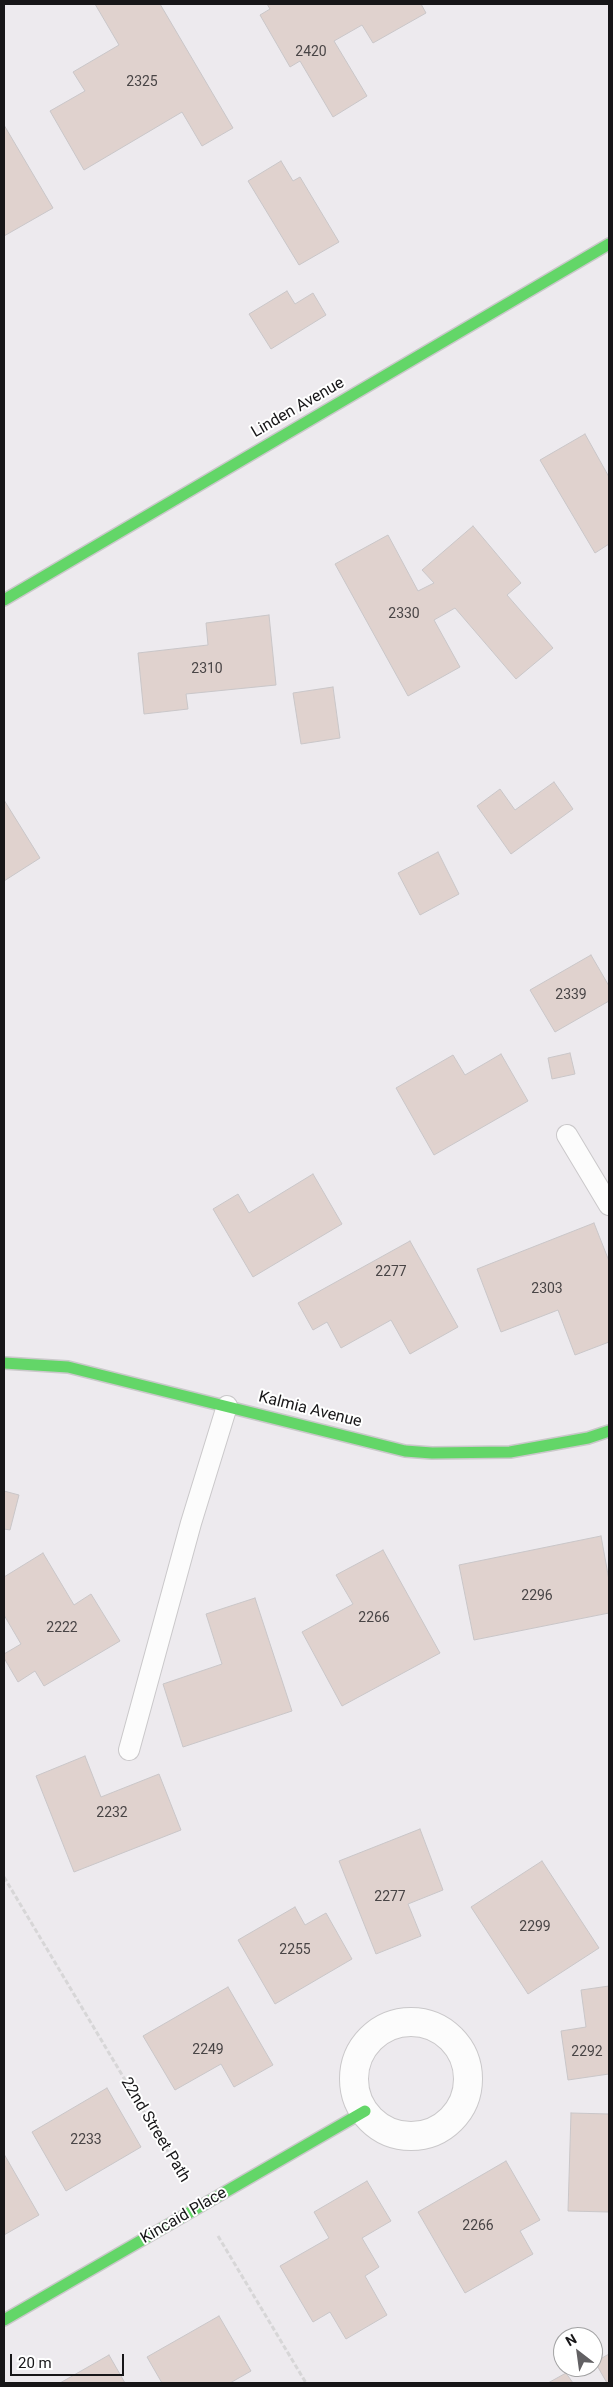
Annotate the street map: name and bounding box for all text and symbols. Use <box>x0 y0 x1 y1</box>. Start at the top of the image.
house number: 2420 <box>295 44 327 60</box>
house number: 2325 <box>126 74 158 90</box>
street label: Linden Avenue <box>248 374 348 442</box>
house number: 2330 <box>388 606 420 622</box>
house number: 2310 <box>191 661 223 677</box>
house number: 2339 <box>555 987 587 1003</box>
house number: 2277 <box>375 1264 407 1280</box>
house number: 2303 <box>531 1281 563 1297</box>
street label: Kalmia Avenue <box>256 1388 364 1432</box>
house number: 2296 <box>521 1588 553 1604</box>
house number: 2266 <box>358 1610 390 1626</box>
house number: 2222 <box>46 1620 78 1636</box>
house number: 2232 <box>96 1805 128 1821</box>
house number: 2277 <box>374 1889 406 1905</box>
house number: 2299 <box>519 1919 551 1935</box>
house number: 2255 <box>279 1942 311 1958</box>
house number: 2249 <box>192 2042 224 2058</box>
house number: 2292 <box>571 2044 603 2060</box>
street label: 22nd Street Path <box>116 2074 194 2186</box>
house number: 2233 <box>70 2132 102 2148</box>
street label: Kincaid Place <box>138 2184 230 2248</box>
house number: 2266 <box>462 2218 494 2234</box>
north arrow <box>553 2327 603 2377</box>
text: N <box>563 2330 579 2349</box>
scale bar <box>12 2344 126 2376</box>
text: 20 m <box>18 2354 52 2372</box>

